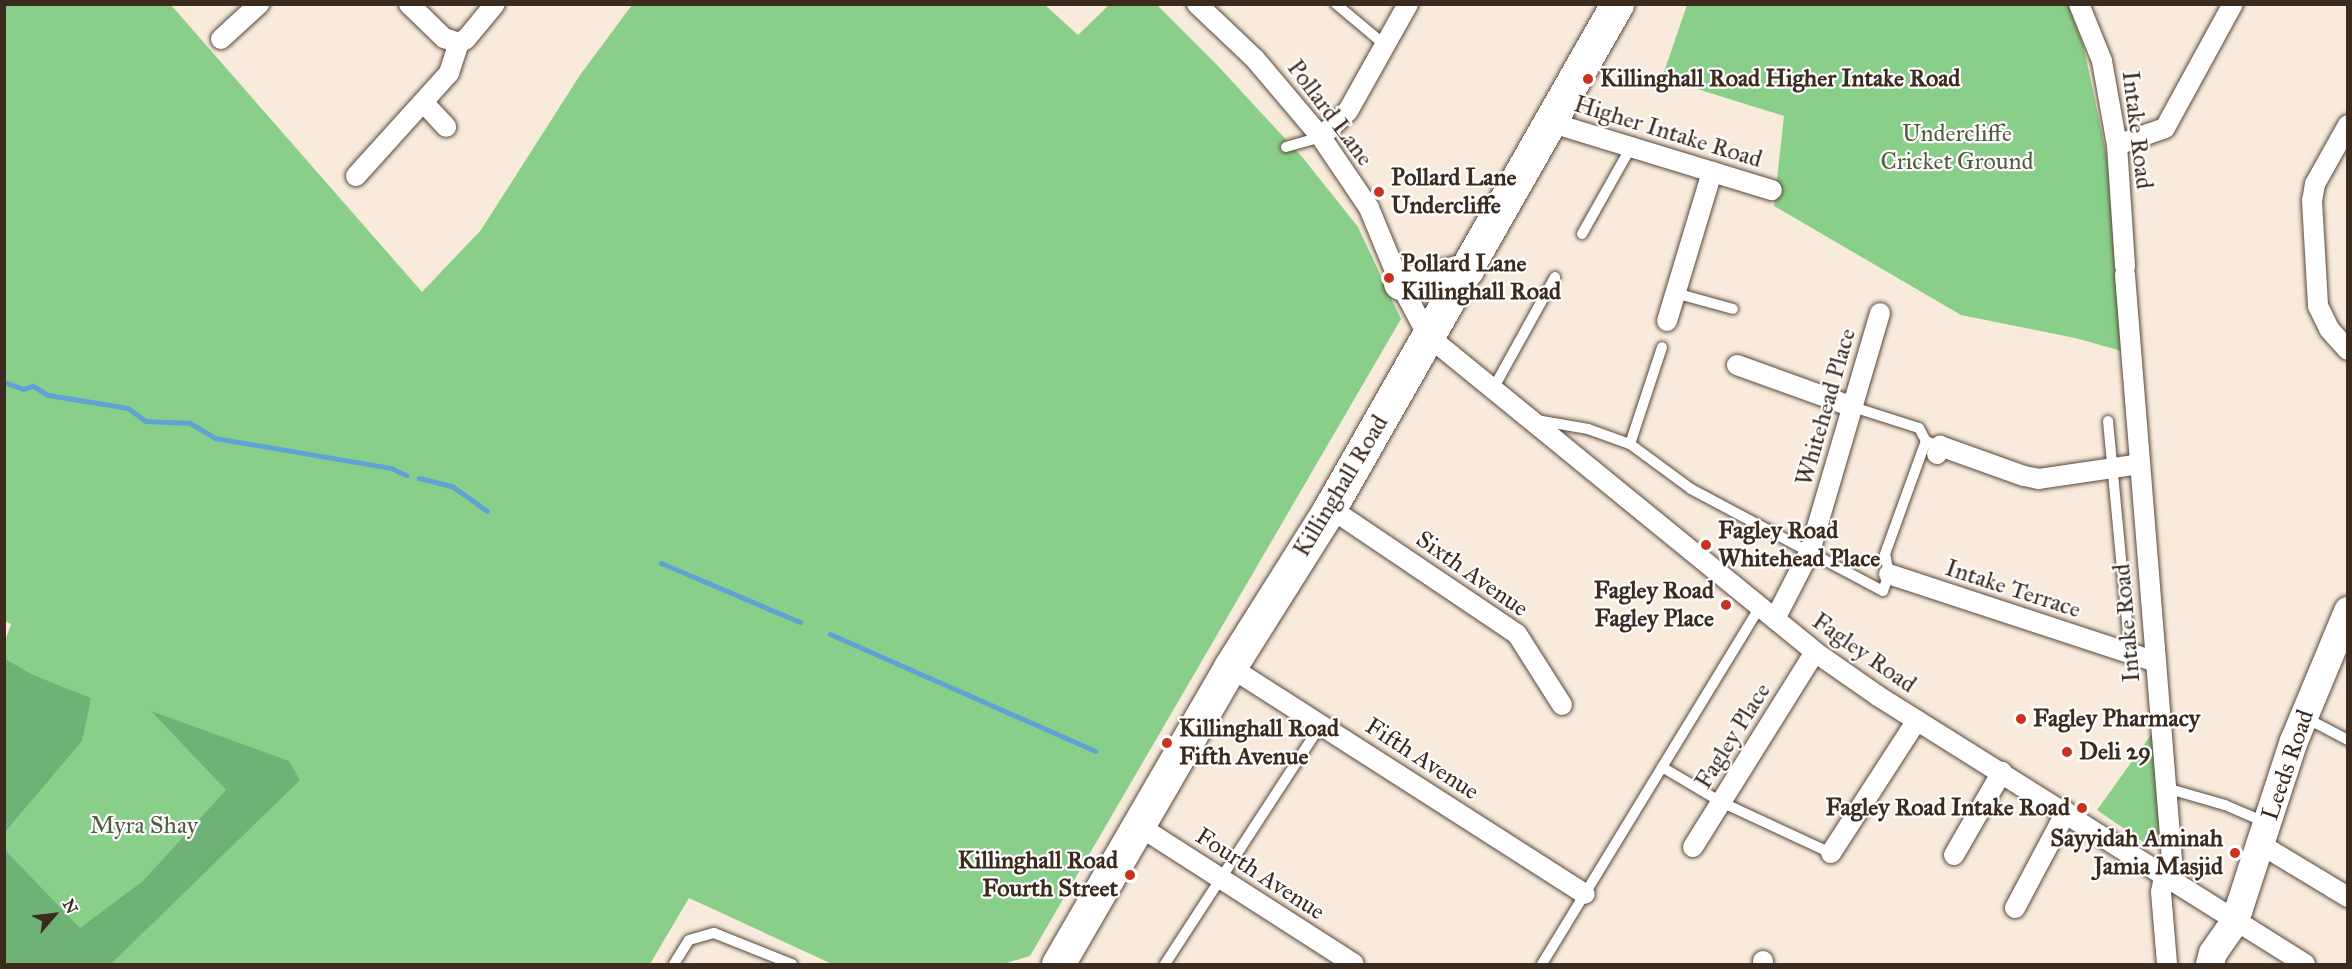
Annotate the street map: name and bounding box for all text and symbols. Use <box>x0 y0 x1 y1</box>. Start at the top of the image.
street label: Pollard Lane <box>1281 54 1379 172</box>
place label: Killinghall Road Higher Intake Road <box>1600 65 1960 93</box>
street label: Intake Road <box>2115 69 2159 191</box>
marker: Killinghall Road Higher Intake Road <box>1581 72 1595 86</box>
street label: Higher Intake Road <box>1571 90 1765 174</box>
park label: Undercliffe Cricket Ground <box>1880 120 2034 176</box>
place label: Pollard Lane Undercliffe <box>1391 164 1516 220</box>
marker: Pollard Lane Undercliffe <box>1372 185 1386 199</box>
place label: Pollard Lane Killinghall Road <box>1401 250 1561 306</box>
marker: Pollard Lane Killinghall Road <box>1382 271 1396 285</box>
street label: Whitehead Place <box>1790 325 1862 489</box>
street label: Killinghall Road <box>1287 410 1395 562</box>
place label: Fagley Road Whitehead Place <box>1718 517 1880 573</box>
street label: Sixth Avenue <box>1410 525 1534 623</box>
marker: Fagley Road Whitehead Place <box>1699 538 1713 552</box>
street label: Intake Terrace <box>1942 554 2084 624</box>
street label: Intake Road <box>2107 562 2147 684</box>
place label: Fagley Road Fagley Place <box>1594 577 1714 633</box>
marker: Fagley Road Fagley Place <box>1719 598 1733 612</box>
street label: Fagley Road <box>1806 607 1922 699</box>
street label: Fagley Place <box>1689 678 1777 794</box>
place label: Fagley Pharmacy <box>2033 705 2200 733</box>
street label: Leeds Road <box>2256 706 2320 824</box>
street label: Fifth Avenue <box>1360 712 1484 806</box>
marker: Fagley Pharmacy <box>2014 712 2028 726</box>
place label: Killinghall Road Fifth Avenue <box>1179 715 1339 771</box>
marker: Killinghall Road Fifth Avenue <box>1160 736 1174 750</box>
place label: Deli 29 <box>2079 738 2151 766</box>
marker: Deli 29 <box>2060 745 2074 759</box>
place label: Fagley Road Intake Road <box>1826 794 2070 822</box>
marker: Fagley Road Intake Road <box>2075 801 2089 815</box>
park label: Myra Shay <box>90 812 198 840</box>
street label: Fourth Avenue <box>1190 822 1330 926</box>
place label: Sayyidah Aminah Jamia Masjid <box>2050 825 2223 881</box>
marker: Sayyidah Aminah Jamia Masjid <box>2228 846 2242 860</box>
place label: Killinghall Road Fourth Street <box>958 847 1118 903</box>
marker: Killinghall Road Fourth Street <box>1123 868 1137 882</box>
north arrow <box>24 885 84 945</box>
text: N <box>59 896 82 917</box>

